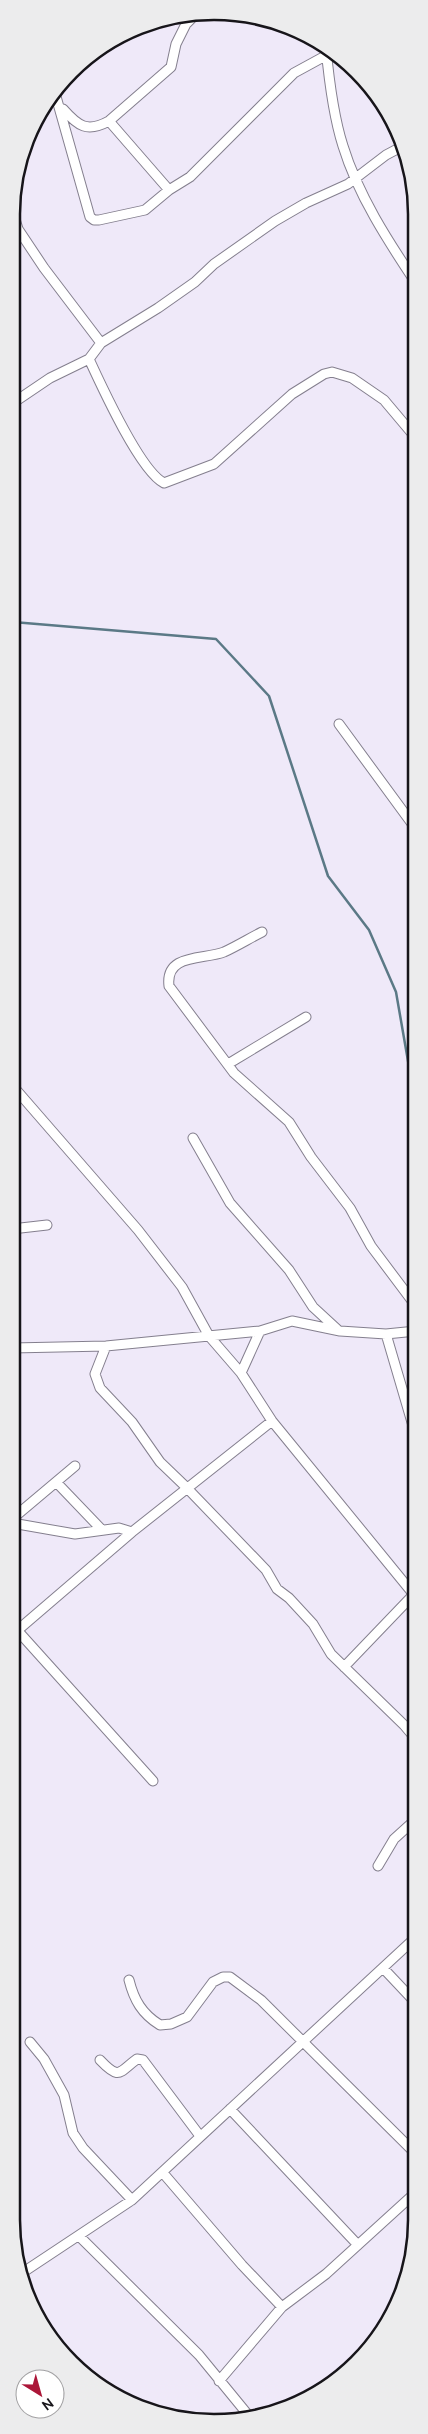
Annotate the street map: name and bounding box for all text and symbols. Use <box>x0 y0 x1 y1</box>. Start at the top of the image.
north arrow <box>15 2369 65 2419</box>
text: N <box>39 2395 57 2414</box>

